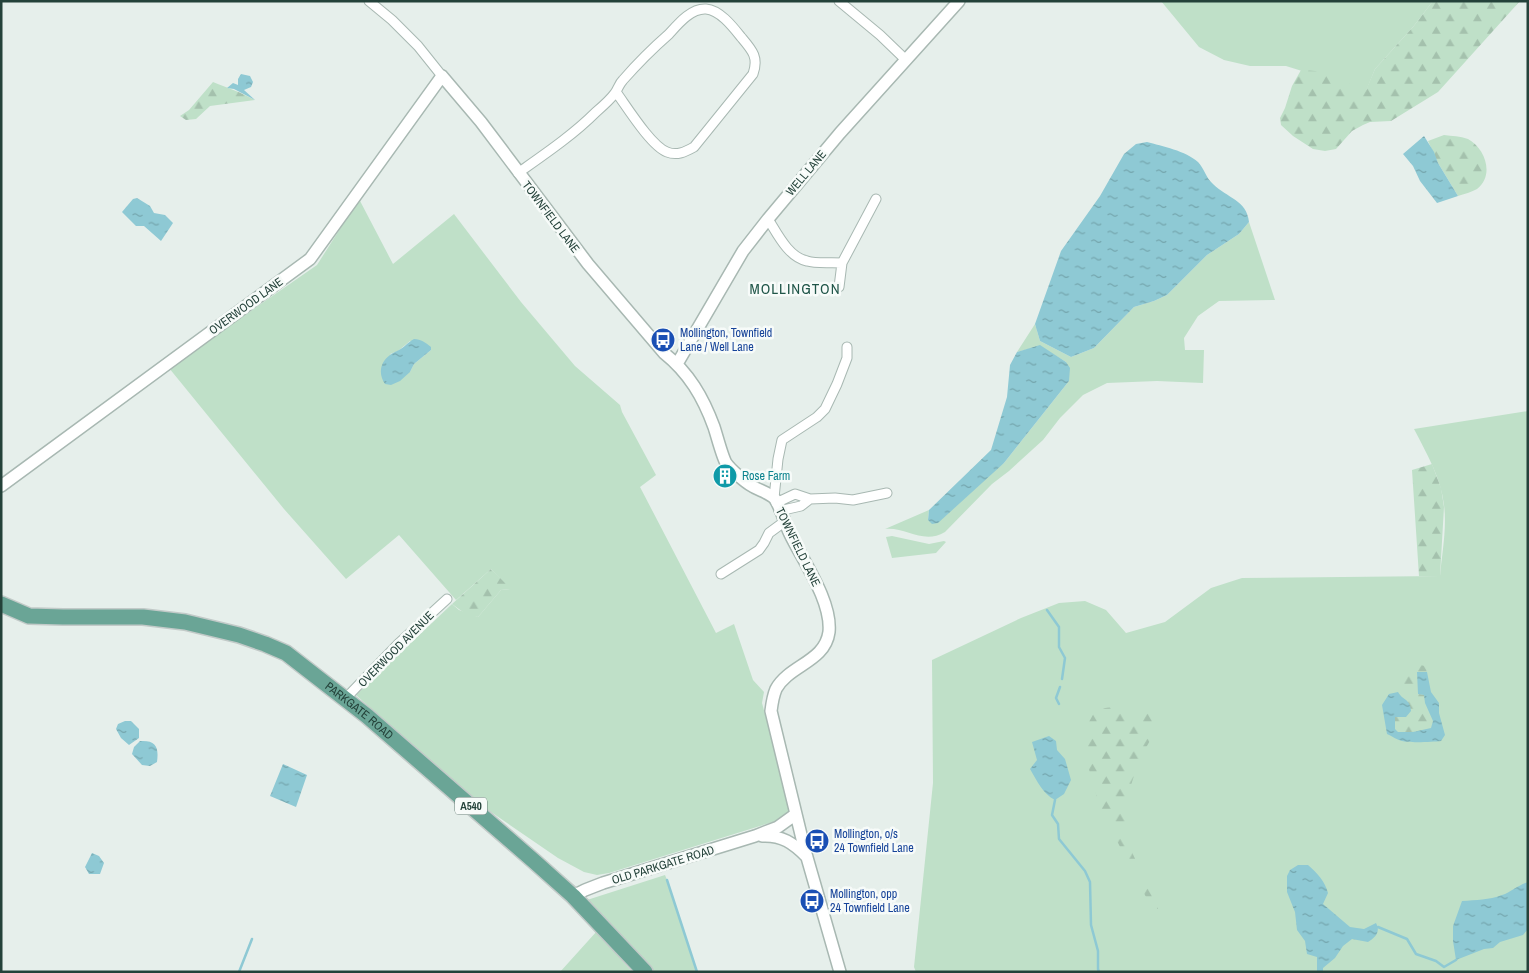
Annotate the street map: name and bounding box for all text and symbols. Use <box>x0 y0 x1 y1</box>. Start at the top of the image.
street label: WELL LANE <box>782 147 830 199</box>
street label: TOWNFIELD LANE <box>519 178 583 256</box>
street label: OVERWOOD LANE <box>206 274 286 338</box>
district label: MOLLINGTON <box>749 278 841 299</box>
place label: Mollington, Townfield Lane / Well Lane <box>680 325 772 355</box>
bus stop icon: Mollington, Townfield Lane / Well Lane <box>650 327 676 353</box>
building icon: Rose Farm <box>712 463 738 489</box>
place label: Rose Farm <box>742 468 790 484</box>
street label: TOWNFIELD LANE <box>772 505 824 589</box>
street label: OVERWOOD AVENUE <box>355 608 437 690</box>
street label: PARKGATE ROAD <box>322 678 397 743</box>
road number: A540 <box>455 798 487 814</box>
place label: Mollington, o/s 24 Townfield Lane <box>834 826 914 856</box>
bus stop icon: Mollington, o/s 24 Townfield Lane <box>804 828 830 854</box>
street label: OLD PARKGATE ROAD <box>610 842 716 888</box>
place label: Mollington, opp 24 Townfield Lane <box>830 886 910 916</box>
bus stop icon: Mollington, opp 24 Townfield Lane <box>799 888 825 914</box>

